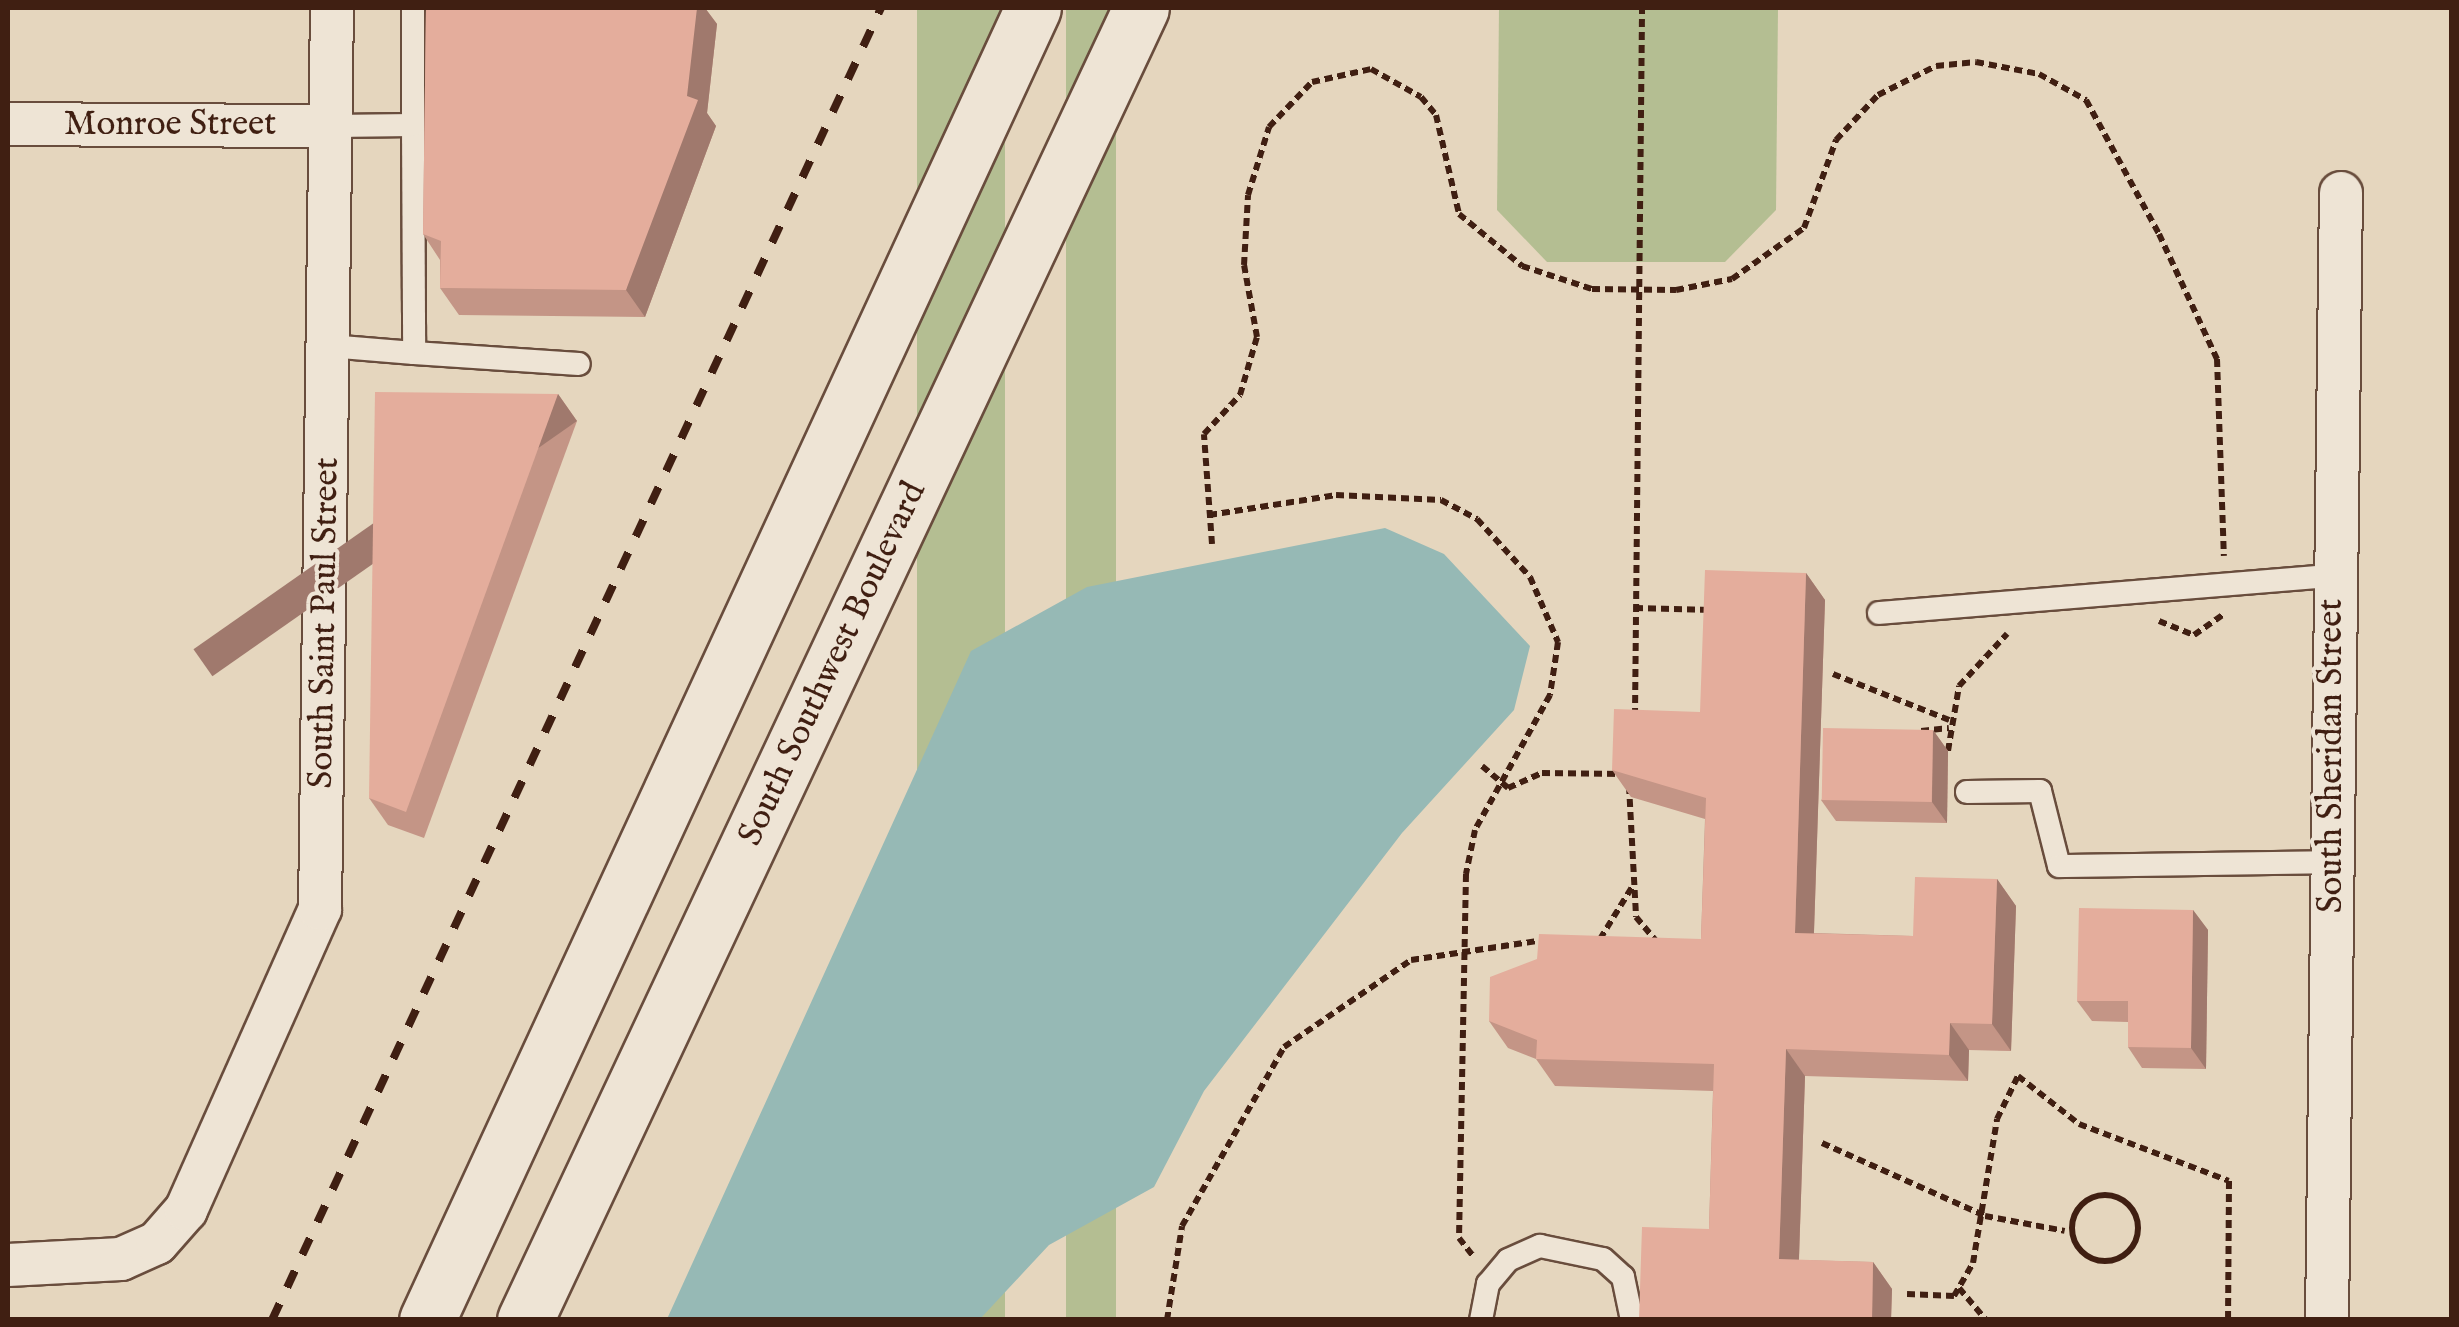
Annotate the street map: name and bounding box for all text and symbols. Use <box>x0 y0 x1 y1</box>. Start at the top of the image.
street label: Monroe Street <box>64 104 276 146</box>
street label: South Saint Paul Street <box>301 457 349 789</box>
street label: South Southwest Boulevard <box>730 475 936 853</box>
street label: South Sheridan Street <box>2311 599 2353 913</box>

